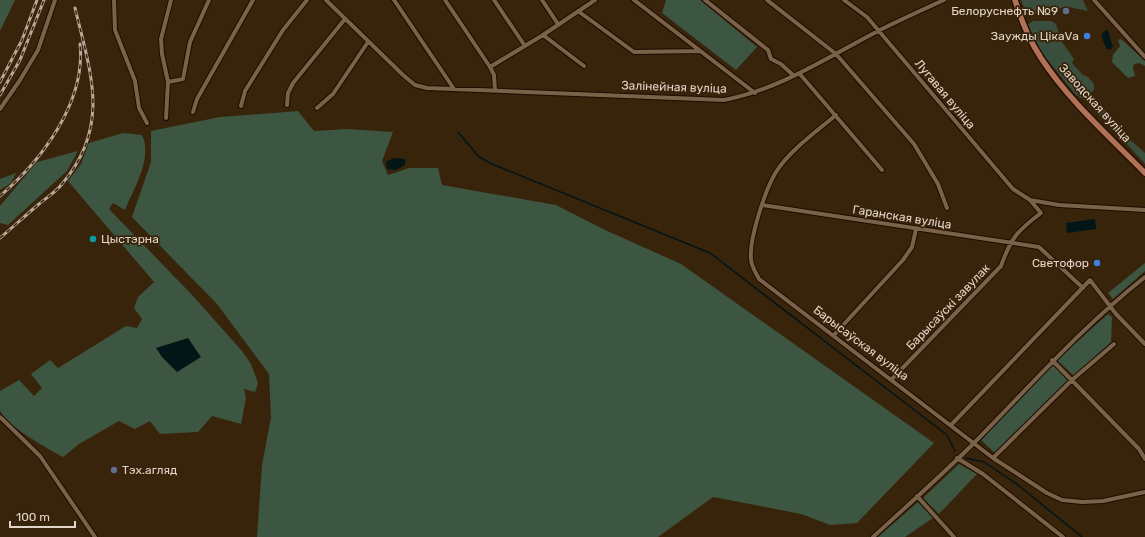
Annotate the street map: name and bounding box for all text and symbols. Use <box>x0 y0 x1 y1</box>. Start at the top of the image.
place label: Белоруснефть №9 <box>951 4 1058 18</box>
marker: Белоруснефть №9 <box>1061 6 1071 16</box>
place label: Заужды ЦікаVа <box>991 29 1079 43</box>
marker: Заужды ЦікаVа <box>1082 31 1092 41</box>
street label: Лугавая вуліца <box>912 56 978 132</box>
street label: Заводская вуліца <box>1056 61 1134 145</box>
street label: Залінейная вуліца <box>621 78 727 96</box>
street label: Гаранская вуліца <box>852 202 952 232</box>
place label: Цыстэрна <box>101 232 159 246</box>
marker: Цыстэрна <box>88 234 98 244</box>
place label: Светофор <box>1032 256 1089 270</box>
marker: Светофор <box>1092 258 1102 268</box>
street label: Барысаўскі завулак <box>903 261 993 353</box>
street label: Барысаўская вуліца <box>811 303 911 383</box>
place label: Тэх.агляд <box>122 463 177 477</box>
marker: Тэх.агляд <box>109 465 119 475</box>
scale bar <box>10 503 75 529</box>
text: 100 m <box>16 510 50 524</box>

